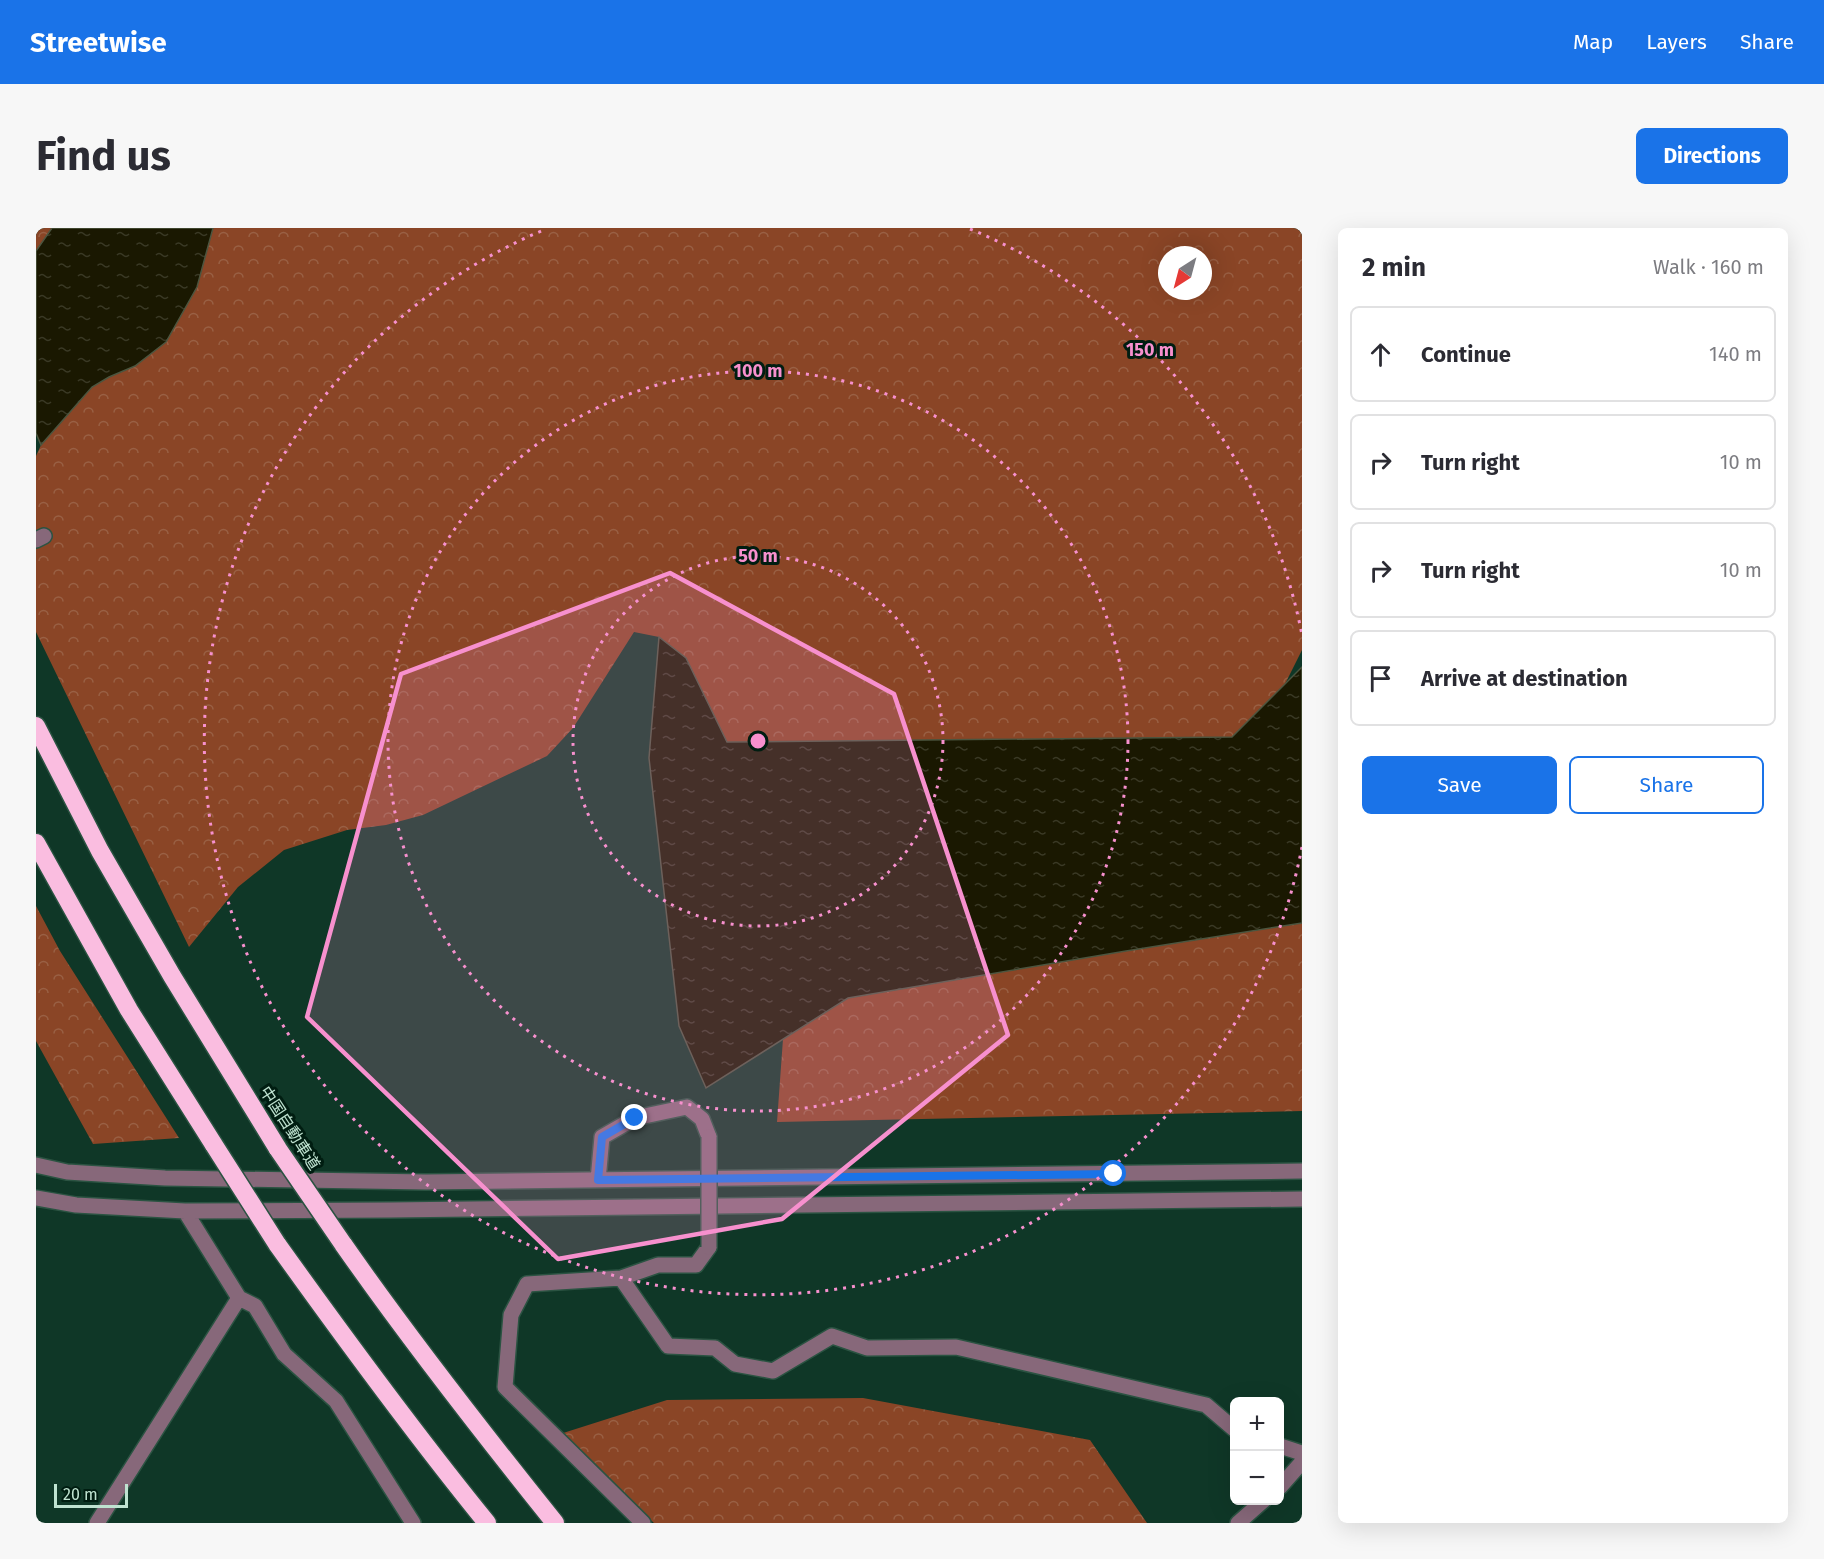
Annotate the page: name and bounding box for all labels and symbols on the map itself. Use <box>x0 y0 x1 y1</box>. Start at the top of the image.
north arrow <box>1158 246 1212 300</box>
text: 150 m <box>1126 339 1174 361</box>
text: 100 m <box>734 360 782 382</box>
text: 50 m <box>738 545 778 567</box>
centre of rings <box>748 731 768 751</box>
street label: 中国自動車道 <box>256 1083 324 1173</box>
route end <box>621 1104 647 1130</box>
route start <box>1100 1160 1126 1186</box>
scale bar <box>54 1481 128 1508</box>

